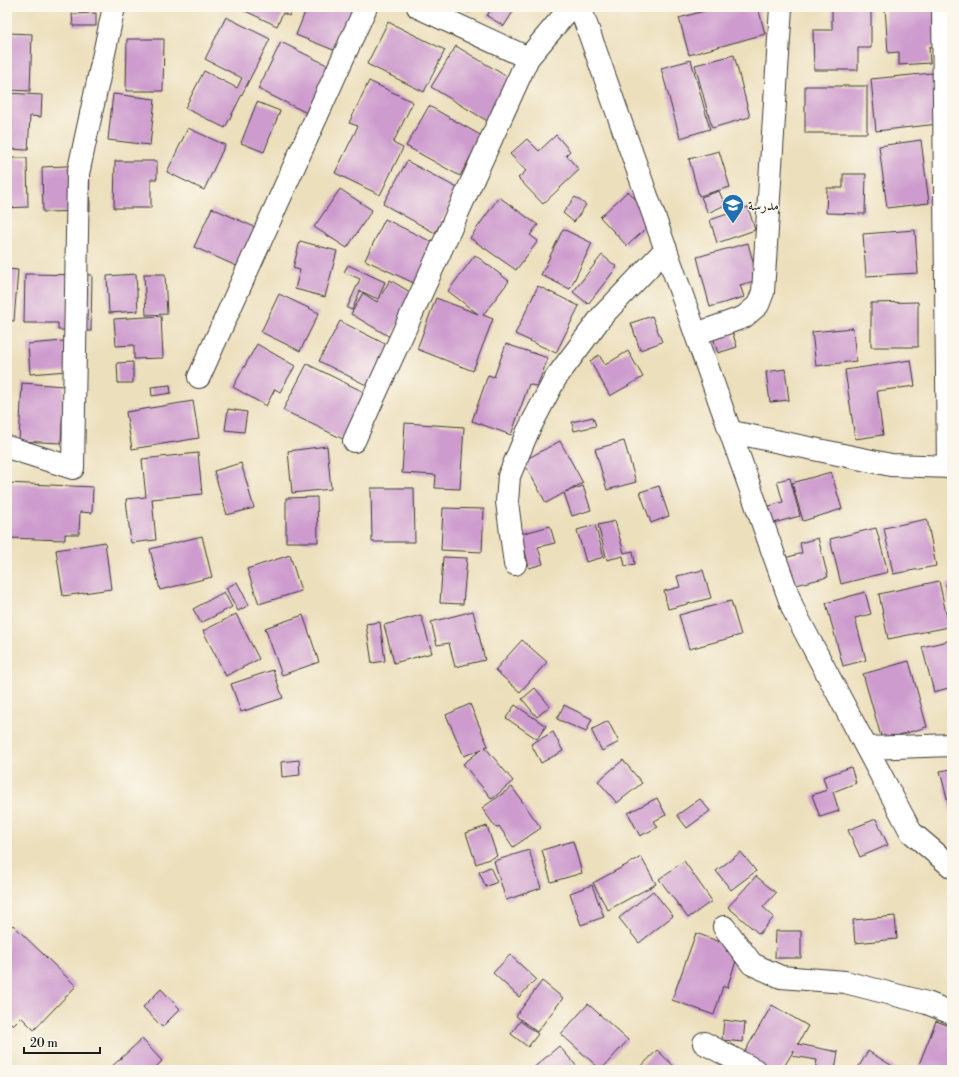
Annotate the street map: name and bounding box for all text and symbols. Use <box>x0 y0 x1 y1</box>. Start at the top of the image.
school or university icon: مدرسة <box>720 192 746 225</box>
place label: مدرسة <box>748 197 779 215</box>
scale bar <box>24 1029 100 1055</box>
text: 20 m <box>30 1036 58 1051</box>

